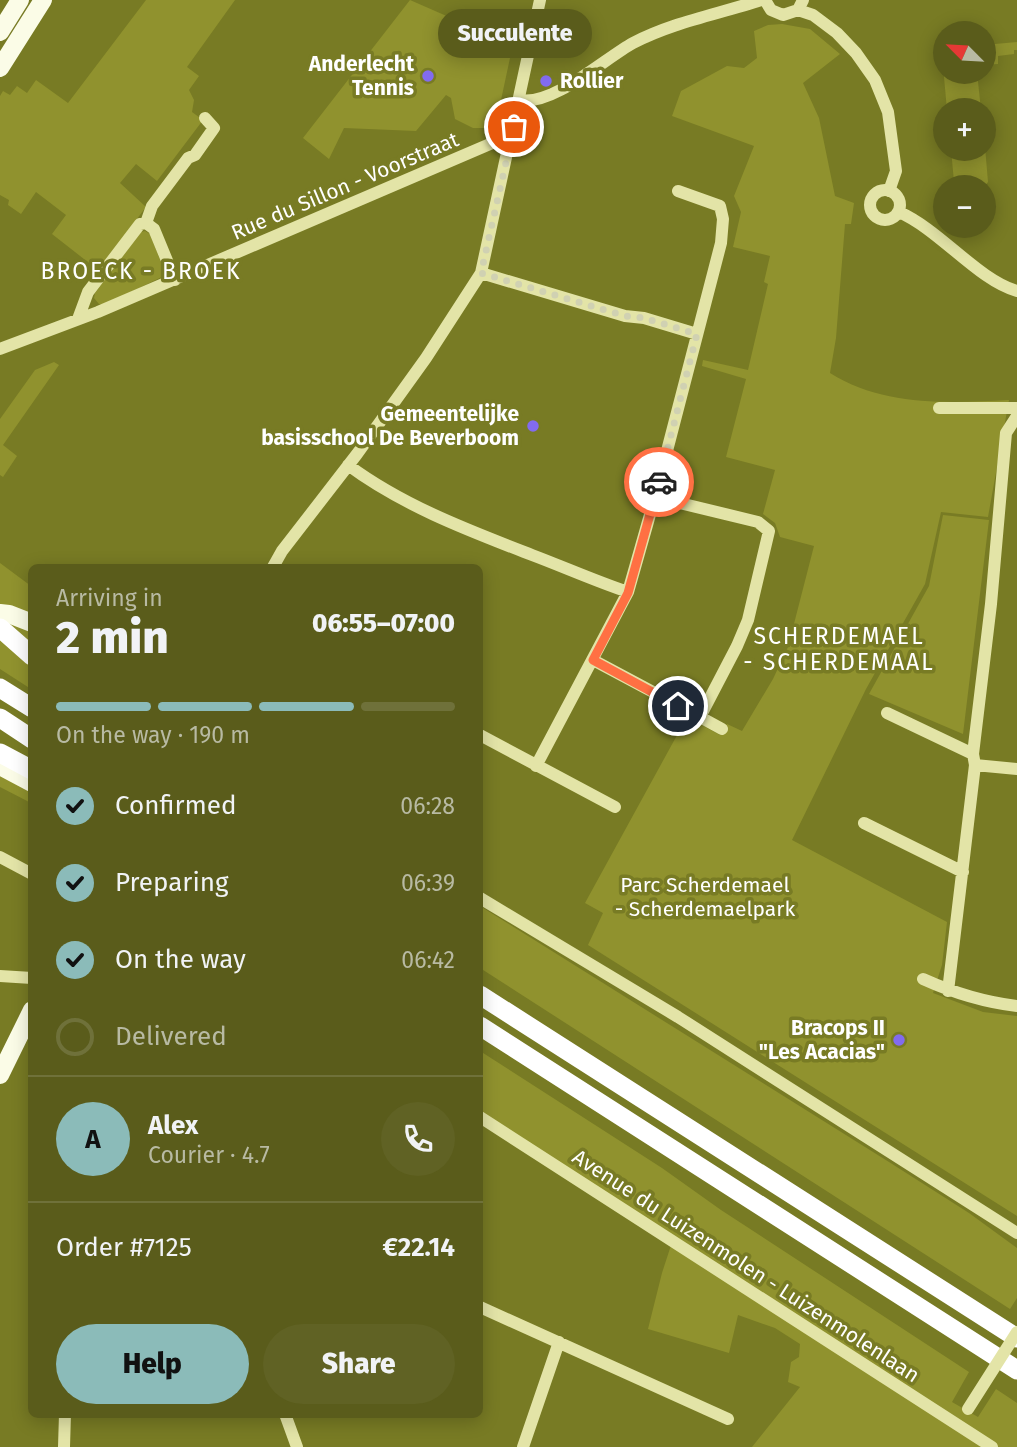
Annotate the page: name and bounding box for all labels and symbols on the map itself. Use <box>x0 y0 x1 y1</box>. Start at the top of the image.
callout: Succulente <box>437 8 591 57</box>
north arrow <box>933 21 996 84</box>
place label: Anderlecht Tennis <box>308 51 415 101</box>
marker: Anderlecht Tennis <box>420 68 436 84</box>
place label: Rollier <box>560 68 624 94</box>
marker: Rollier <box>538 73 554 89</box>
pin <box>484 97 544 157</box>
street label: Rue du Sillon - Voorstraat <box>227 126 463 246</box>
district label: BROECK - BROEK <box>41 257 241 285</box>
place label: Gemeentelijke basisschool De Beverboom <box>261 401 519 451</box>
marker: Gemeentelijke basisschool De Beverboom <box>525 418 541 434</box>
courier <box>624 447 694 517</box>
district label: SCHERDEMAEL - SCHERDEMAAL <box>743 622 935 676</box>
pin <box>648 676 708 736</box>
park label: Parc Scherdemael - Scherdemaelpark <box>615 872 795 922</box>
place label: Bracops II "Les Acacias" <box>759 1015 885 1065</box>
marker: Bracops II "Les Acacias" <box>891 1032 907 1048</box>
street label: Avenue du Luizenmolen - Luizenmolenlaan <box>568 1144 924 1388</box>

